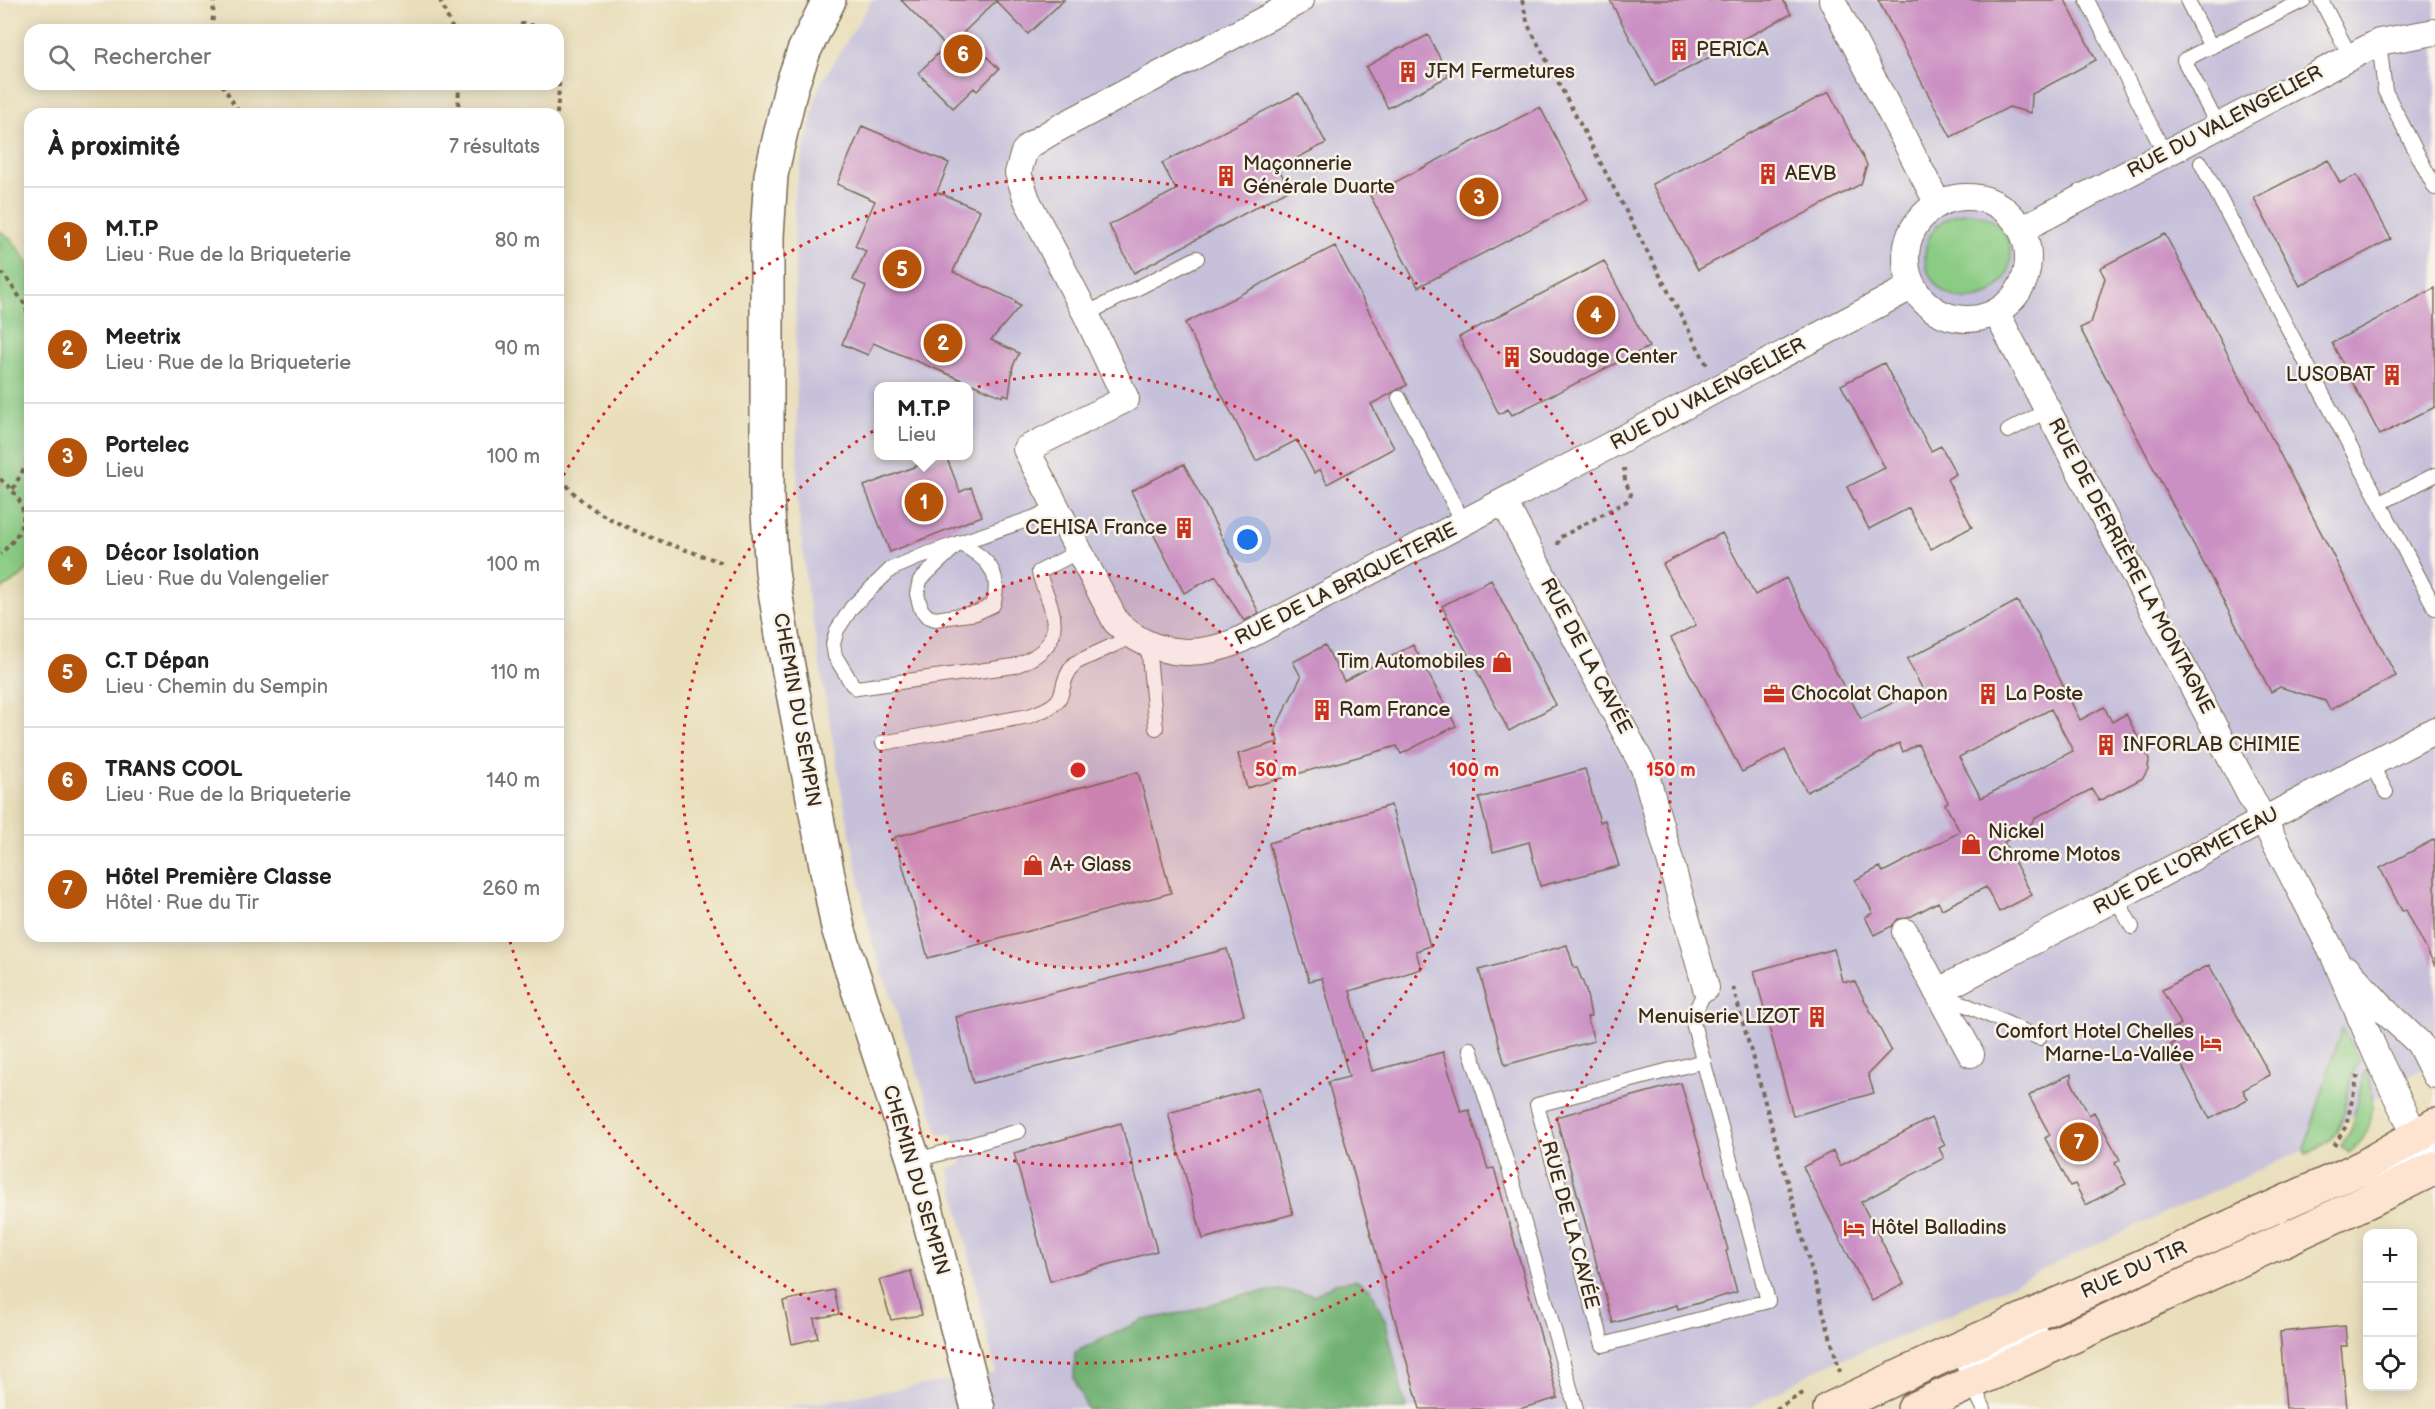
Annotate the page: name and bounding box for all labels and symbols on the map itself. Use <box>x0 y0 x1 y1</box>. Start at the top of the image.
pin: 6 <box>944 32 982 76</box>
building icon: PERICA <box>1667 38 1691 62</box>
place label: PERICA <box>1696 38 1769 62</box>
building icon: JFM Fermetures <box>1396 60 1420 84</box>
place label: JFM Fermetures <box>1425 60 1575 84</box>
street label: RUE DU VALENGELIER <box>2123 60 2327 184</box>
place label: Maçonnerie Générale Duarte <box>1243 152 1395 199</box>
building icon: AEVB <box>1756 162 1780 186</box>
place label: AEVB <box>1785 162 1837 186</box>
building icon: Maçonnerie Générale Duarte <box>1214 164 1238 188</box>
pin: 3 <box>1460 174 1498 220</box>
pin: 5 <box>882 246 922 292</box>
pin: 4 <box>1576 292 1616 338</box>
pin: 2 <box>924 320 962 366</box>
street label: RUE DU VALENGELIER <box>1606 332 1810 456</box>
building icon: Soudage Center <box>1500 345 1524 369</box>
place label: Soudage Center <box>1529 345 1678 369</box>
place label: LUSOBAT <box>2286 363 2375 387</box>
building icon: LUSOBAT <box>2380 363 2404 387</box>
street label: RUE DE DERRIÈRE LA MONTAGNE <box>2043 414 2220 718</box>
pin: 1 <box>904 480 944 524</box>
place label: CEHISA France <box>1025 516 1167 540</box>
building icon: CEHISA France <box>1172 516 1196 540</box>
street label: RUE DE LA BRIQUETERIE <box>1231 517 1461 651</box>
your location <box>1233 525 1262 554</box>
street label: RUE DE LA CAVÉE <box>1535 574 1638 738</box>
street label: CHEMIN DU SEMPIN <box>768 611 826 809</box>
place label: Tim Automobiles <box>1337 650 1485 674</box>
shop icon: Tim Automobiles <box>1490 650 1514 674</box>
office icon: Chocolat Chapon <box>1762 682 1786 706</box>
place label: Chocolat Chapon <box>1791 682 1948 706</box>
building icon: La Poste <box>1976 682 2000 706</box>
place label: La Poste <box>2005 682 2083 706</box>
building icon: Ram France <box>1310 698 1334 722</box>
place label: Ram France <box>1339 698 1450 722</box>
building icon: INFORLAB CHIMIE <box>2094 733 2118 757</box>
place label: INFORLAB CHIMIE <box>2123 733 2300 757</box>
centre of rings <box>1068 760 1088 780</box>
text: 50 m <box>1255 760 1297 781</box>
text: 100 m <box>1449 760 1499 781</box>
text: 150 m <box>1646 760 1696 781</box>
street label: RUE DE L'ORMETEAU <box>2089 802 2283 920</box>
place label: Nickel Chrome Motos <box>1988 820 2121 867</box>
shop icon: Nickel Chrome Motos <box>1959 832 1983 856</box>
shop icon: A+ Glass <box>1021 853 1045 877</box>
place label: A+ Glass <box>1050 853 1131 877</box>
place label: Menuiserie LIZOT <box>1638 1005 1800 1029</box>
building icon: Menuiserie LIZOT <box>1805 1005 1829 1029</box>
place label: Comfort Hotel Chelles Marne-La-Vallée <box>1995 1020 2194 1067</box>
hotel icon: Comfort Hotel Chelles Marne-La-Vallée <box>2199 1031 2223 1055</box>
street label: CHEMIN DU SEMPIN <box>877 1082 955 1278</box>
pin: 7 <box>2060 1120 2098 1164</box>
street label: RUE DE LA CAVÉE <box>1536 1138 1605 1312</box>
hotel icon: Hôtel Balladins <box>1842 1216 1866 1240</box>
place label: Hôtel Balladins <box>1871 1216 2006 1240</box>
street label: RUE DU TIR <box>2077 1236 2191 1304</box>

